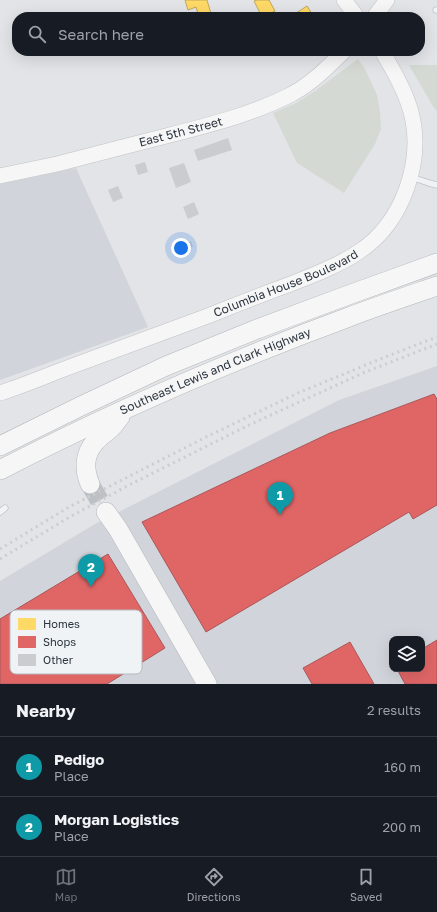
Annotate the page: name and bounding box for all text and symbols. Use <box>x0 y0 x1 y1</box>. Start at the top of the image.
search box <box>12 12 425 56</box>
icon: search <box>26 23 48 45</box>
text: Search here <box>58 25 144 43</box>
street label: East 5th Street <box>137 113 224 150</box>
your location <box>171 238 191 258</box>
street label: Columbia House Boulevard <box>211 246 361 320</box>
street label: Southeast Lewis and Clark Highway <box>117 324 313 418</box>
pin: 1 <box>267 482 293 515</box>
pin: 2 <box>78 554 104 587</box>
legend <box>10 610 142 674</box>
text: Homes <box>43 617 80 630</box>
text: Shops <box>43 635 76 648</box>
map controls <box>389 636 425 672</box>
button: layers <box>389 636 425 672</box>
text: Other <box>43 653 74 666</box>
text: Nearby <box>16 700 76 721</box>
text: 2 results <box>367 702 421 718</box>
text: Pedigo <box>54 750 104 768</box>
text: 1 <box>26 759 32 775</box>
text: 160 m <box>384 759 421 775</box>
text: Place <box>54 768 89 784</box>
text: Morgan Logistics <box>54 810 179 828</box>
text: 2 <box>25 819 33 835</box>
text: 200 m <box>383 819 421 835</box>
text: Place <box>54 828 89 844</box>
tab: Map <box>55 866 77 903</box>
tab: Directions <box>187 866 241 903</box>
tab: Saved <box>350 866 382 903</box>

